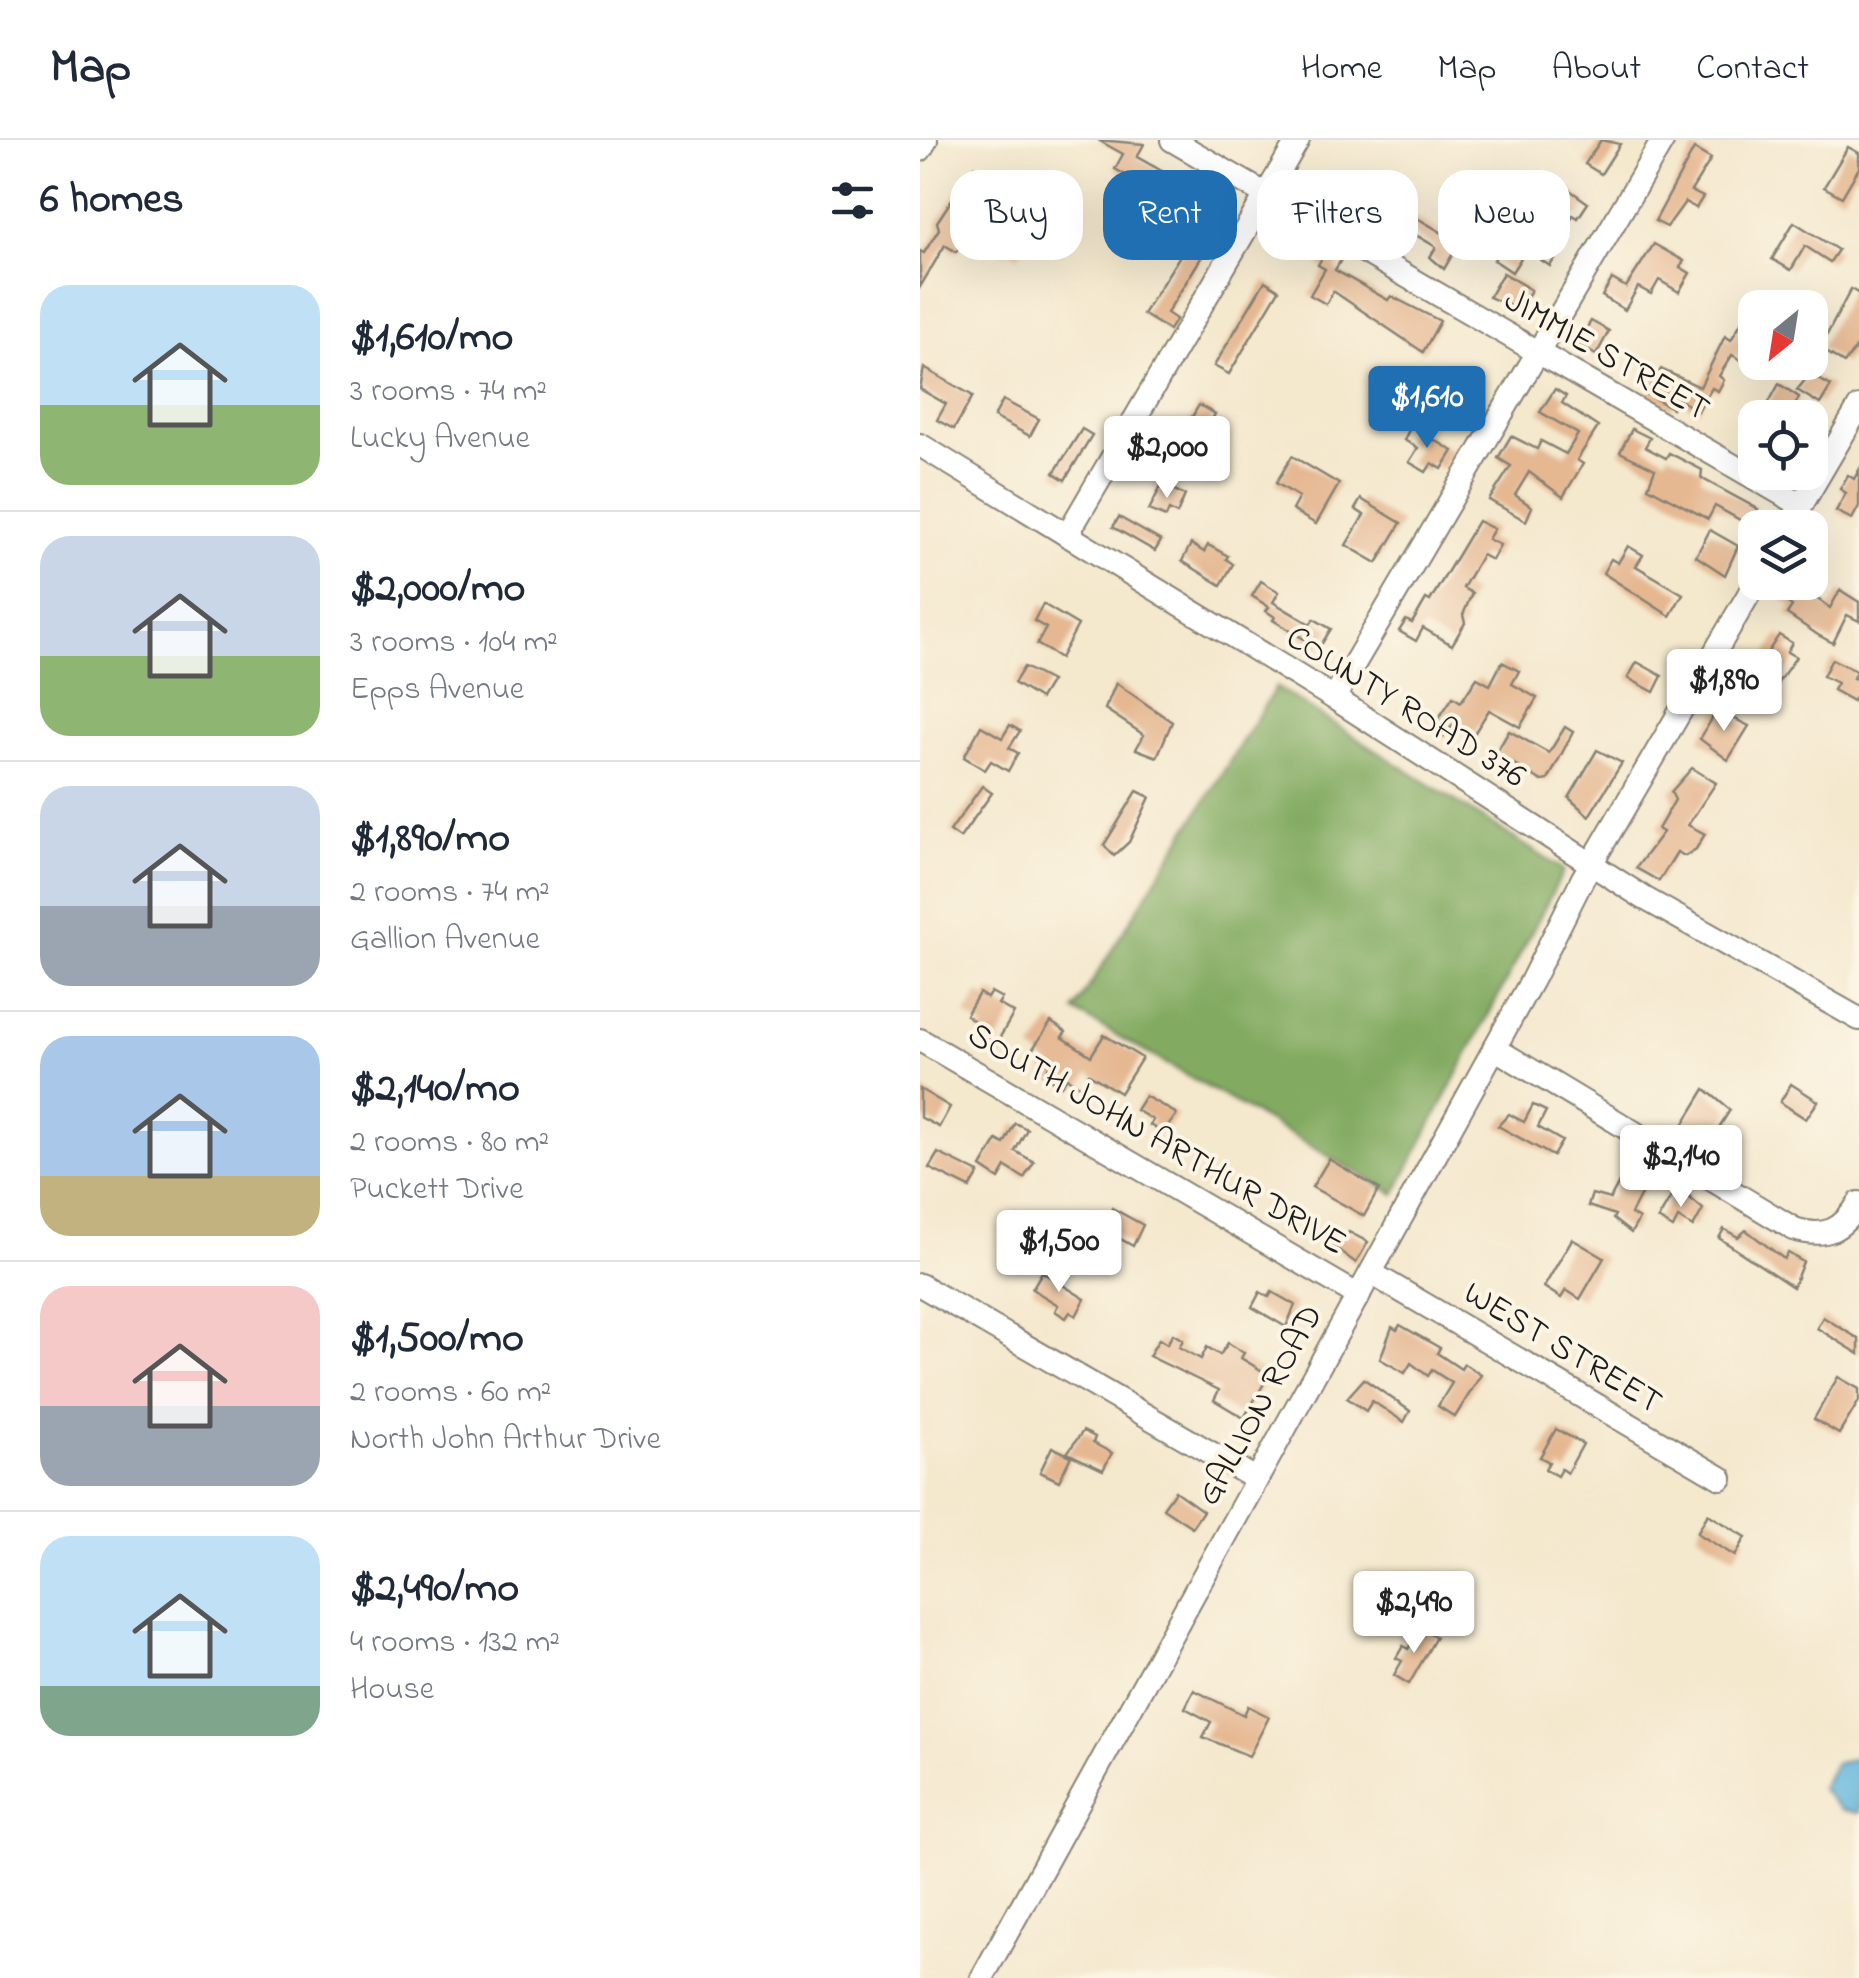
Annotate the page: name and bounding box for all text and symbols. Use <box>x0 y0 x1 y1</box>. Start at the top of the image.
text: Map <box>50 34 131 104</box>
text: Home <box>1301 44 1382 95</box>
text: Map <box>1437 44 1496 95</box>
text: About <box>1551 44 1641 95</box>
text: Contact <box>1696 44 1809 95</box>
text: 6 homes <box>40 170 184 231</box>
chip: Buy <box>950 170 1083 260</box>
chip: Rent <box>1103 170 1237 260</box>
chip: Filters <box>1257 170 1418 260</box>
chip: New <box>1438 170 1570 260</box>
icon: filters <box>825 173 880 228</box>
street label: JIMMIE STREET <box>1494 276 1719 436</box>
north arrow <box>1738 290 1828 380</box>
map controls <box>1738 290 1828 600</box>
text: $1,610/mo <box>350 308 513 369</box>
icon: home <box>120 325 240 445</box>
pin: $1,610 <box>1346 366 1508 451</box>
text: 3 rooms · 74 m² <box>350 369 547 416</box>
text: $1,610 <box>1390 375 1464 422</box>
button: locate <box>1738 400 1828 490</box>
text: Lucky Avenue <box>350 416 530 463</box>
pin: $2,000 <box>1086 416 1248 501</box>
text: $2,000 <box>1126 425 1208 472</box>
button: layers <box>1738 510 1828 600</box>
text: $2,000/mo <box>350 559 525 620</box>
icon: home <box>120 576 240 696</box>
street label: COUNTY ROAD 376 <box>1275 614 1535 802</box>
text: 3 rooms · 104 m² <box>350 620 558 667</box>
pin: $1,890 <box>1643 649 1805 734</box>
text: $1,890 <box>1689 658 1759 705</box>
text: Epps Avenue <box>350 667 524 714</box>
text: $1,890/mo <box>350 809 510 870</box>
icon: home <box>120 826 240 946</box>
text: 2 rooms · 74 m² <box>350 870 550 917</box>
text: Gallion Avenue <box>350 917 540 964</box>
street label: SOUTH JOHN ARTHUR DRIVE <box>957 1010 1355 1270</box>
text: $2,140/mo <box>350 1059 520 1120</box>
icon: home <box>120 1076 240 1196</box>
text: 2 rooms · 80 m² <box>350 1120 549 1167</box>
pin: $2,140 <box>1600 1125 1762 1210</box>
text: $2,140 <box>1642 1134 1720 1181</box>
text: Puckett Drive <box>350 1167 524 1214</box>
pin: $1,500 <box>978 1210 1140 1295</box>
text: $1,500 <box>1019 1219 1100 1266</box>
street label: WEST STREET <box>1453 1269 1671 1429</box>
street label: GALLION ROAD <box>1185 1296 1337 1516</box>
text: $1,500/mo <box>350 1309 524 1370</box>
icon: home <box>120 1326 240 1446</box>
text: 2 rooms · 60 m² <box>350 1370 551 1417</box>
text: North John Arthur Drive <box>350 1417 661 1464</box>
text: $2,490/mo <box>350 1559 519 1620</box>
pin: $2,490 <box>1333 1571 1495 1656</box>
icon: home <box>120 1576 240 1696</box>
text: $2,490 <box>1375 1580 1453 1627</box>
text: 4 rooms · 132 m² <box>350 1620 560 1667</box>
text: House <box>350 1667 434 1714</box>

